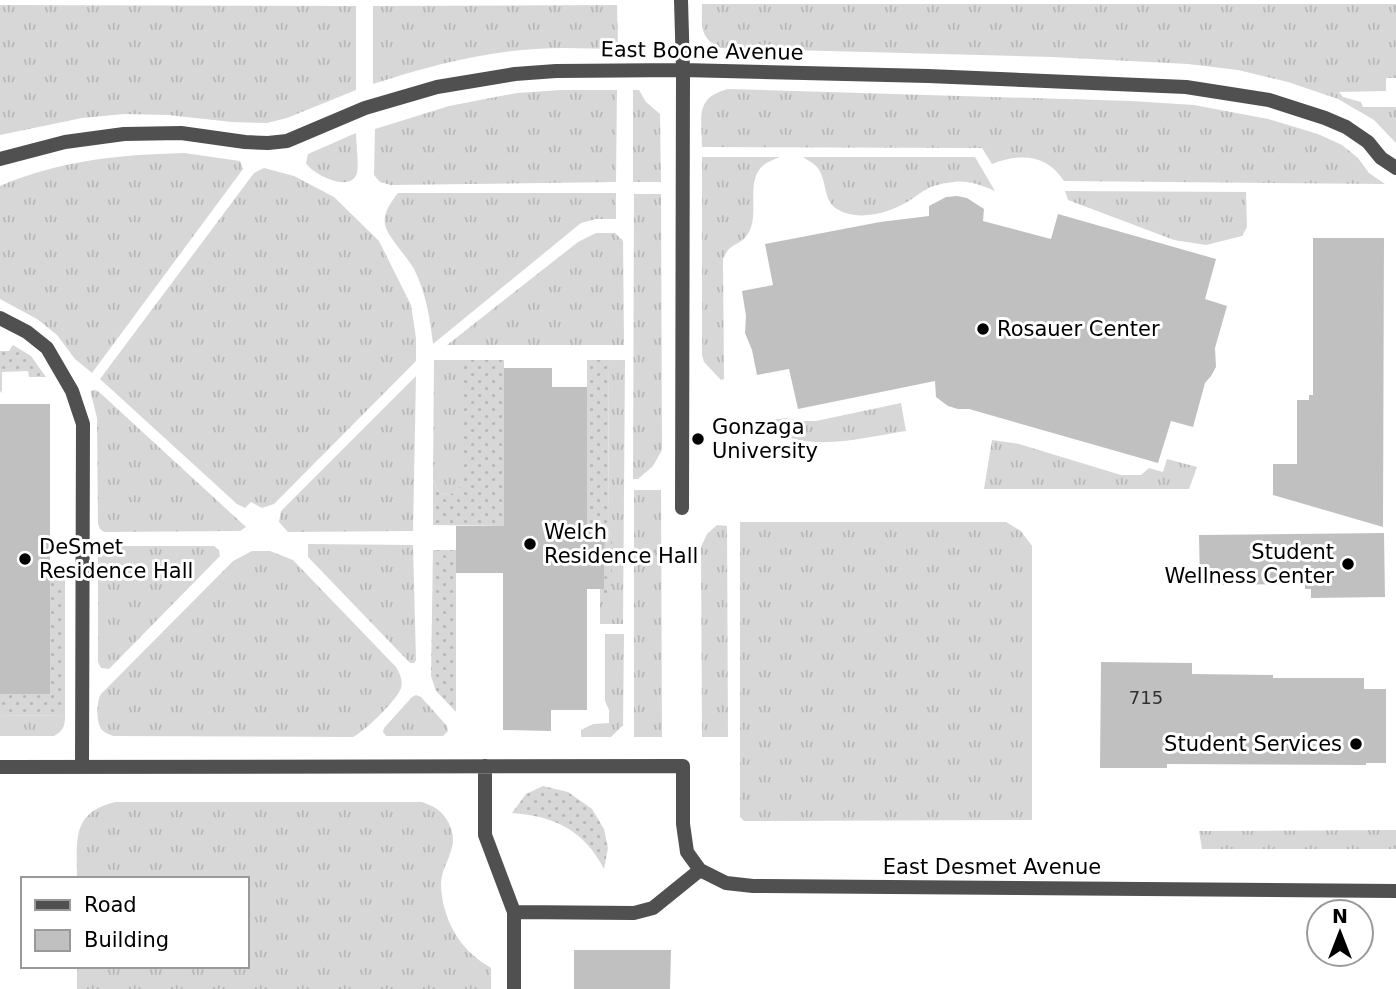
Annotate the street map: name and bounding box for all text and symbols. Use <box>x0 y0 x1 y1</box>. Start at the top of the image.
street label: East Boone Avenue <box>600 37 804 65</box>
place label: Rosauer Center <box>997 317 1160 341</box>
marker: Rosauer Center <box>975 321 991 337</box>
place label: Gonzaga University <box>712 415 818 463</box>
marker: Gonzaga University <box>690 431 706 447</box>
place label: Welch Residence Hall <box>544 520 698 568</box>
place label: DeSmet Residence Hall <box>39 535 193 583</box>
marker: Welch Residence Hall <box>522 536 538 552</box>
place label: Student Wellness Center <box>1164 540 1334 588</box>
marker: DeSmet Residence Hall <box>17 551 33 567</box>
marker: Student Wellness Center <box>1340 556 1356 572</box>
house number: 715 <box>1129 687 1163 708</box>
place label: Student Services <box>1164 732 1342 756</box>
marker: Student Services <box>1348 736 1364 752</box>
street label: East Desmet Avenue <box>883 855 1101 879</box>
legend <box>21 877 248 968</box>
text: Road <box>84 893 137 917</box>
north arrow <box>1305 898 1375 968</box>
text: N <box>1332 905 1348 927</box>
text: Building <box>84 928 169 952</box>

